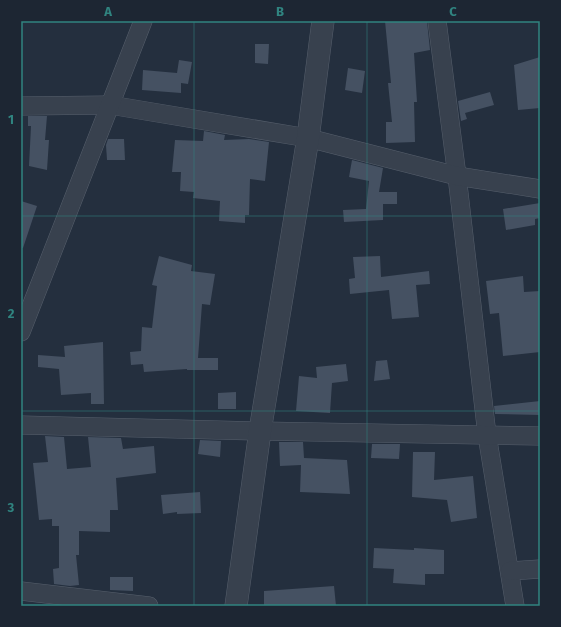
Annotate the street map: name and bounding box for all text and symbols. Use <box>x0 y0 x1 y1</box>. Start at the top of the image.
text: A <box>103 4 112 19</box>
text: B <box>276 4 284 19</box>
text: C <box>449 4 457 19</box>
text: 1 <box>8 112 14 127</box>
text: 2 <box>8 306 15 321</box>
text: 3 <box>7 500 15 515</box>

